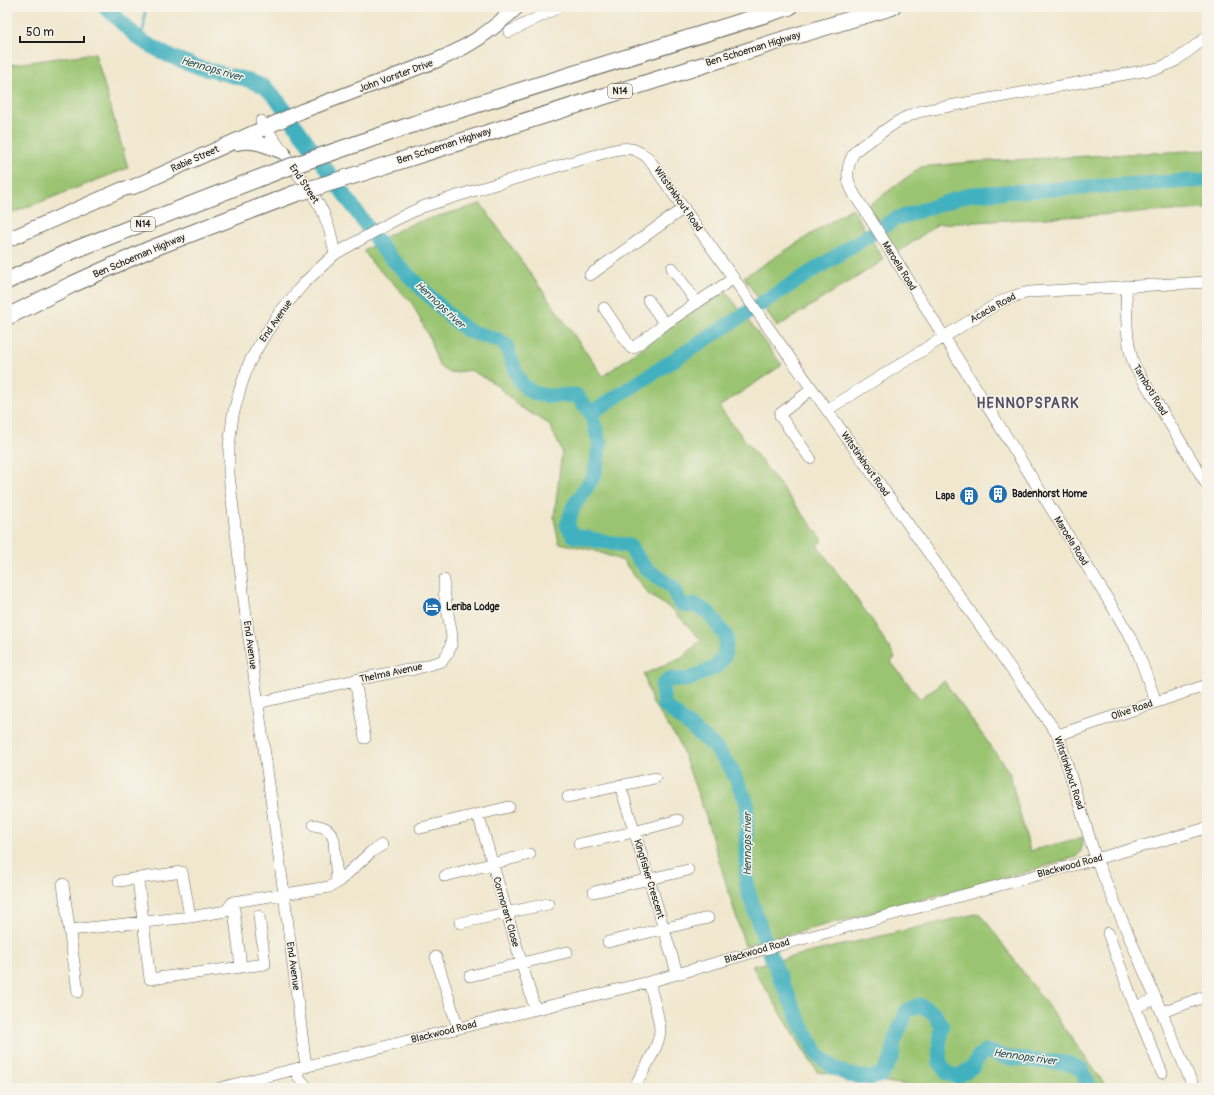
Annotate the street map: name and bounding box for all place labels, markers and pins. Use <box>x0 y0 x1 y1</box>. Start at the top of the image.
building icon: Badenhorst Home <box>987 483 1009 505</box>
building icon: Lapa <box>958 485 980 507</box>
place label: Badenhorst Home <box>1012 488 1088 500</box>
place label: Lapa <box>935 490 955 502</box>
hotel icon: Leriba Lodge <box>421 596 443 618</box>
place label: Leriba Lodge <box>446 601 501 613</box>

